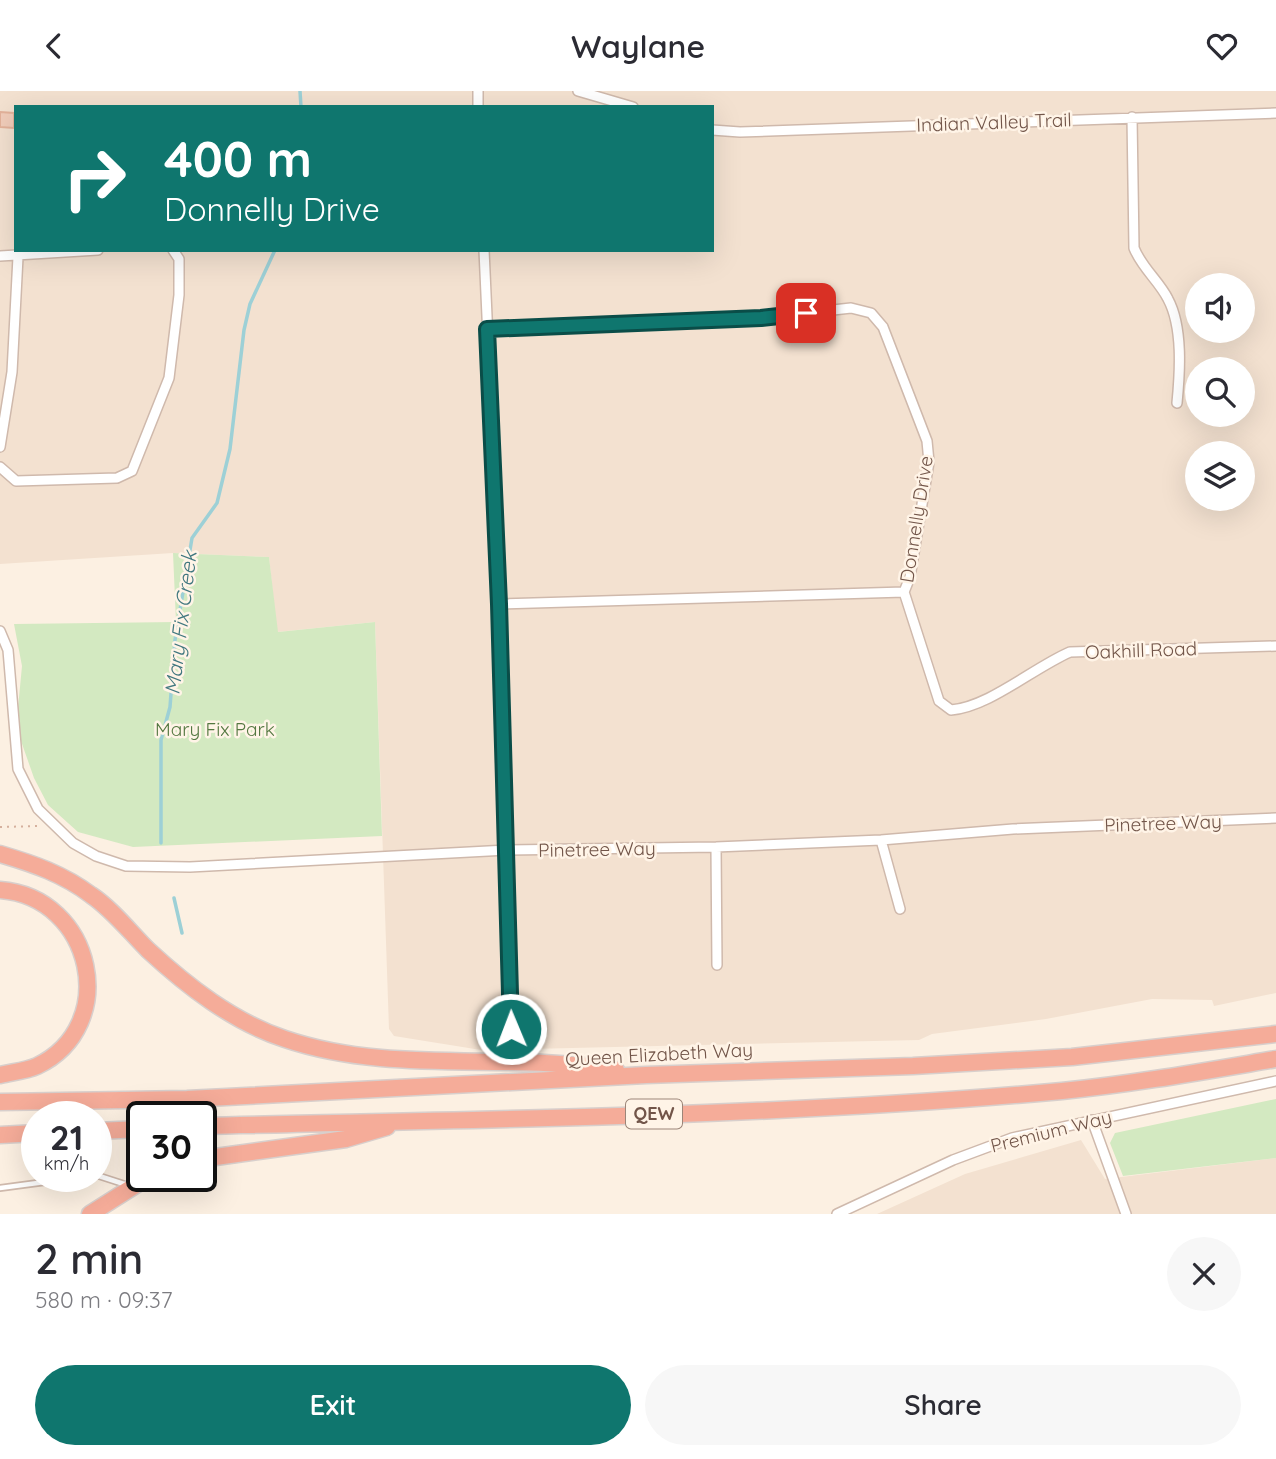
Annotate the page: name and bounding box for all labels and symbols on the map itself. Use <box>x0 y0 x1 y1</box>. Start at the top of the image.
street label: Indian Valley Trail <box>916 107 1072 137</box>
pin <box>776 283 836 343</box>
street label: Donnelly Drive <box>894 454 938 584</box>
water label: Mary Fix Creek <box>158 548 202 696</box>
street label: Oakhill Road <box>1085 636 1197 664</box>
park label: Mary Fix Park <box>155 717 275 741</box>
street label: Pinetree Way <box>1104 809 1222 837</box>
street label: Pinetree Way <box>538 836 656 862</box>
position arrow <box>474 992 548 1066</box>
street label: Queen Elizabeth Way <box>564 1037 754 1071</box>
road number: QEW <box>626 1099 682 1129</box>
speed limit sign: 30 <box>126 1101 217 1192</box>
street label: Premium Way <box>988 1104 1114 1158</box>

